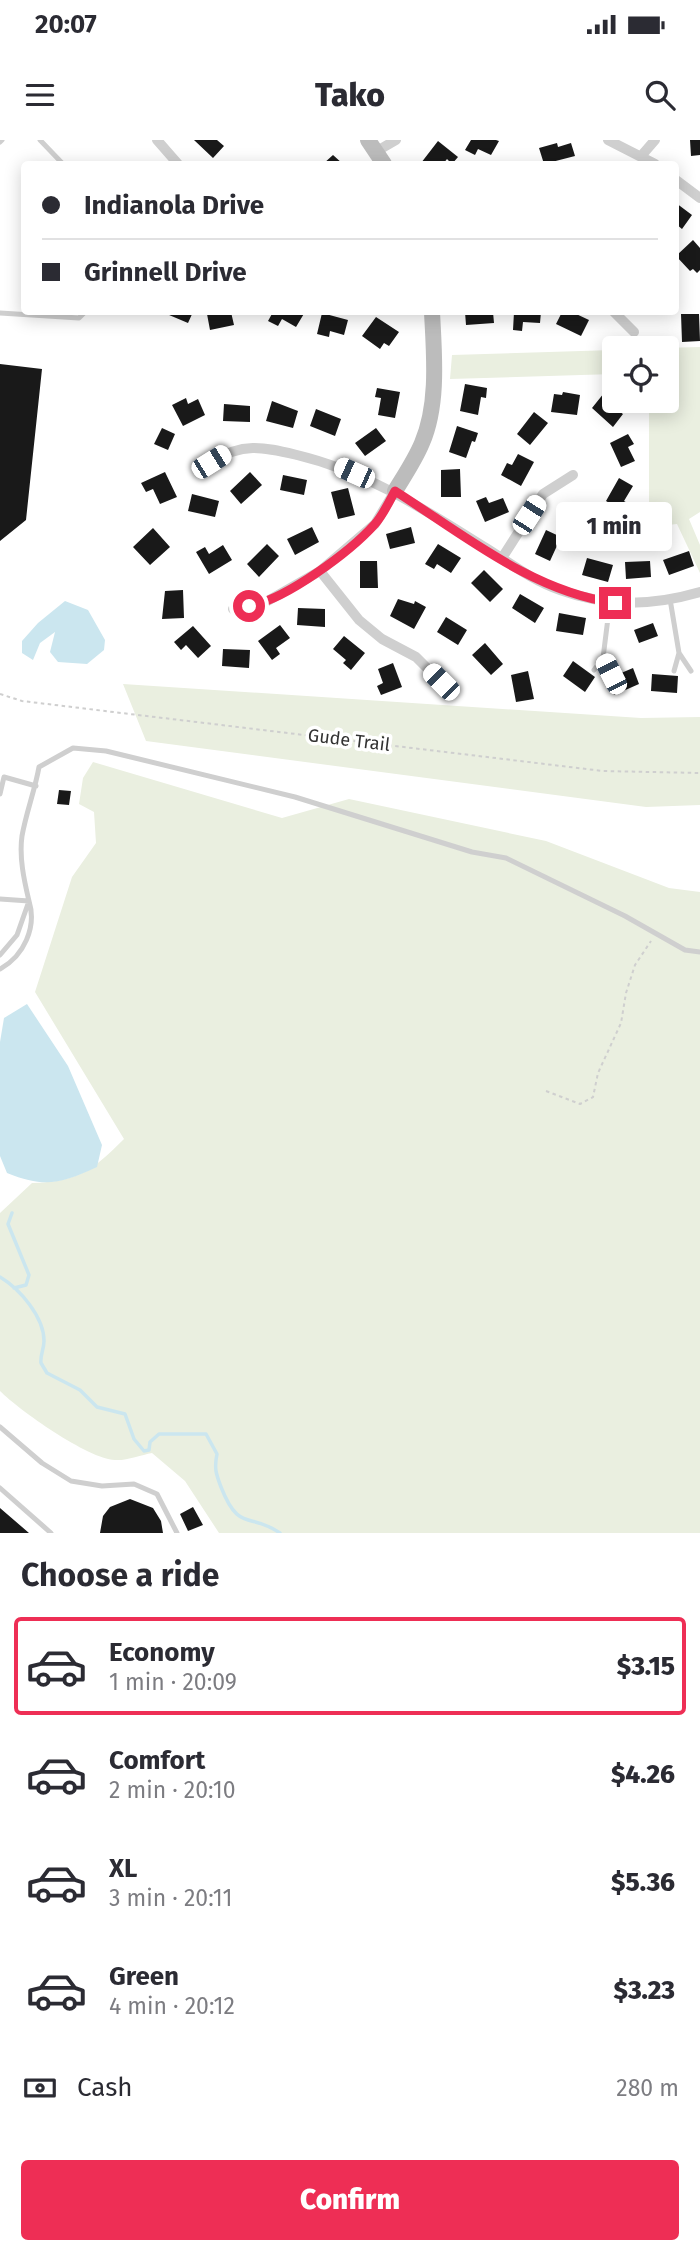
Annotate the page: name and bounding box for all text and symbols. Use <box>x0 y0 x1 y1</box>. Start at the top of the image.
text: 20:07 <box>35 9 97 40</box>
icon: menu <box>21 76 59 114</box>
text: Tako <box>315 76 385 114</box>
icon: search <box>641 76 679 114</box>
text: Indianola Drive <box>84 190 264 221</box>
text: Grinnell Drive <box>84 257 247 288</box>
map controls <box>602 336 679 413</box>
button: locate <box>602 336 679 413</box>
car <box>188 442 235 482</box>
car <box>331 455 378 491</box>
car <box>509 492 550 538</box>
callout: 1 min <box>557 502 673 550</box>
text: 1 min <box>586 512 642 540</box>
route end <box>599 587 631 619</box>
route start <box>233 590 265 622</box>
car <box>593 651 630 697</box>
car <box>419 660 464 704</box>
street label: Gude Trail <box>307 724 391 756</box>
text: Choose a ride <box>21 1556 219 1594</box>
icon: car <box>25 1635 88 1698</box>
text: Economy <box>109 1637 215 1668</box>
text: $3.15 <box>617 1651 675 1682</box>
text: 1 min · 20:09 <box>109 1668 237 1696</box>
icon: car <box>25 1743 88 1806</box>
text: Comfort <box>109 1745 205 1776</box>
text: $4.26 <box>611 1759 675 1790</box>
text: 2 min · 20:10 <box>109 1776 235 1804</box>
icon: car <box>25 1851 88 1914</box>
text: XL <box>109 1853 137 1884</box>
text: $5.36 <box>611 1867 675 1898</box>
text: 3 min · 20:11 <box>109 1884 232 1912</box>
icon: car <box>25 1959 88 2022</box>
text: Green <box>109 1961 179 1992</box>
text: $3.23 <box>614 1975 675 2006</box>
text: 4 min · 20:12 <box>109 1992 235 2020</box>
icon: cash <box>21 2069 59 2107</box>
text: Cash <box>77 2072 133 2103</box>
text: 280 m <box>616 2074 679 2102</box>
button: Confirm <box>21 2160 679 2240</box>

